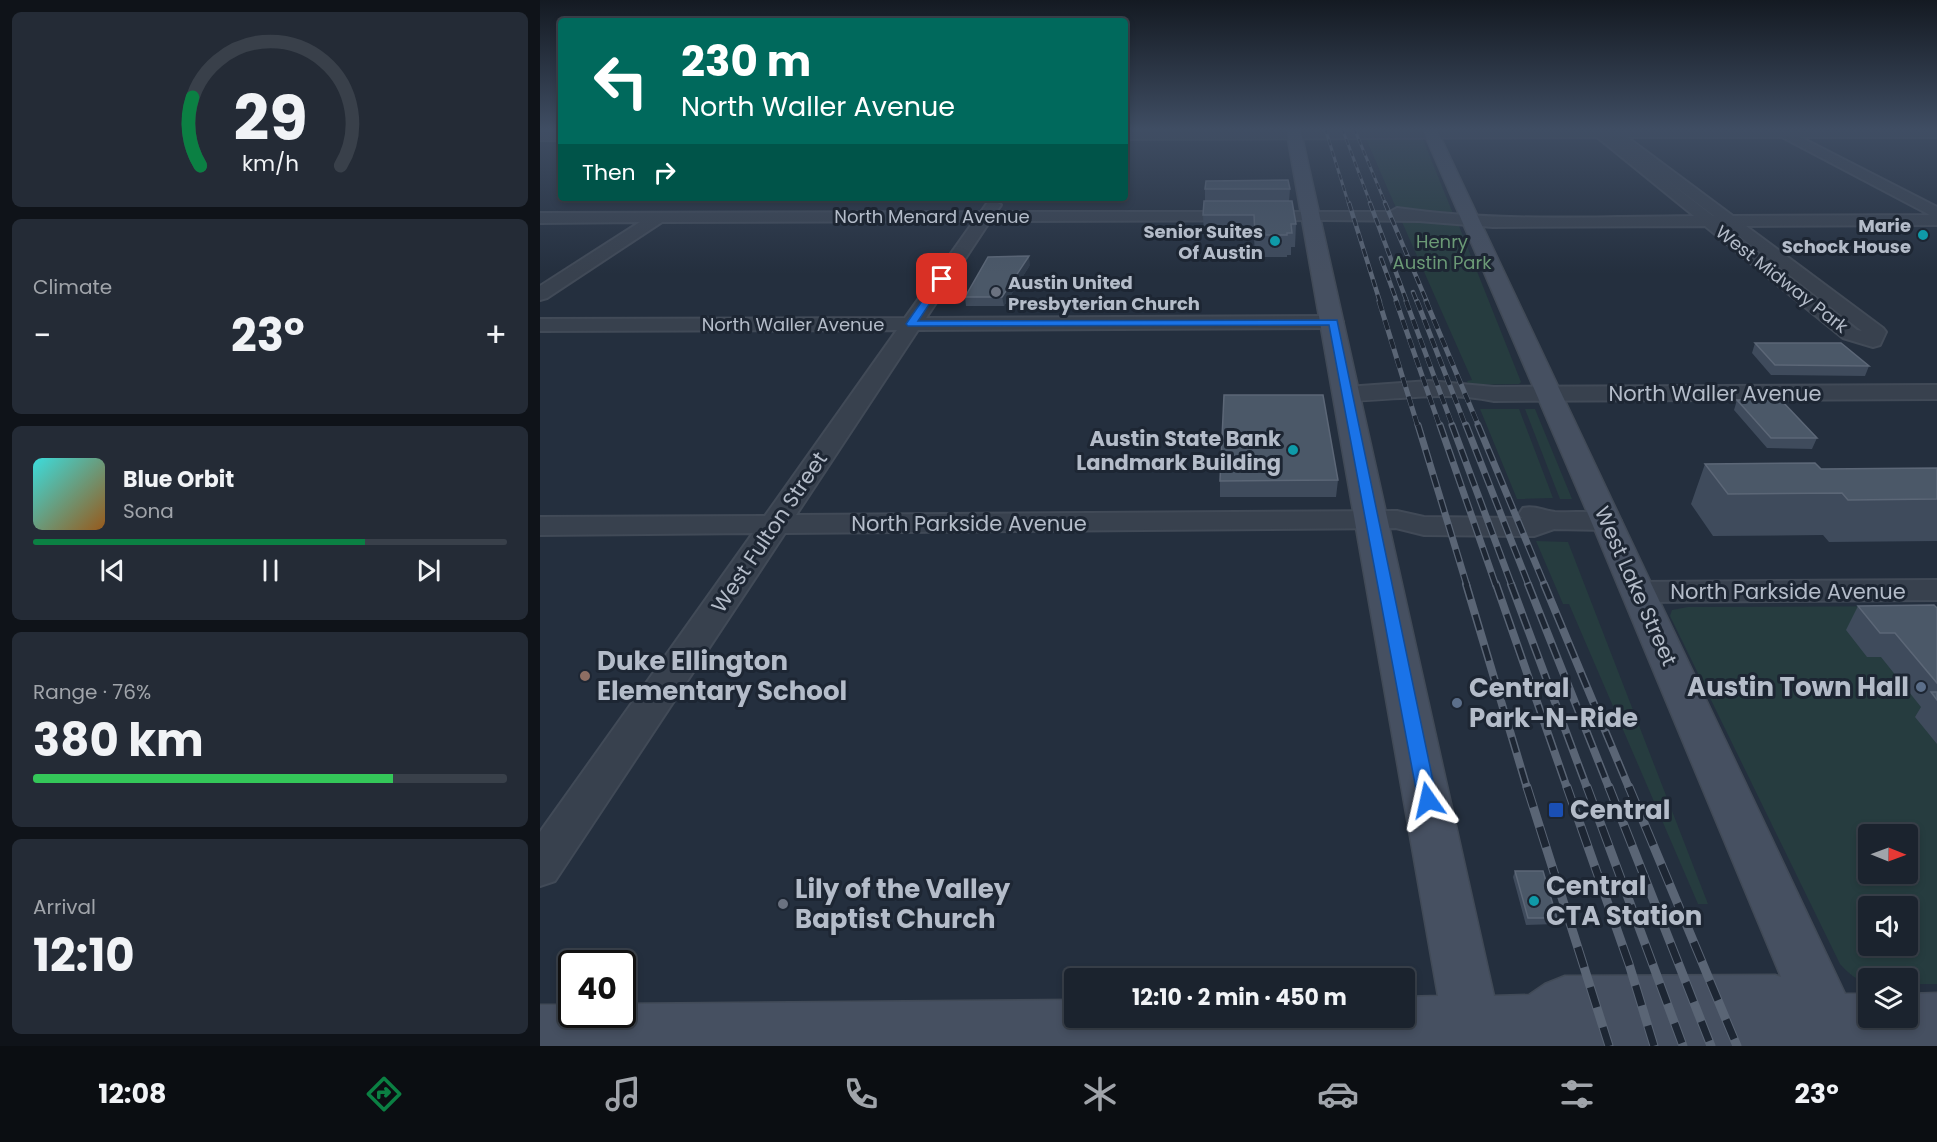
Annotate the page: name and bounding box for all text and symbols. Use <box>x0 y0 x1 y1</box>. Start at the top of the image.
text: 230 m <box>681 32 811 91</box>
icon: left <box>582 42 660 120</box>
text: 29 <box>233 75 307 163</box>
text: North Waller Avenue <box>681 88 955 125</box>
text: km/h <box>241 149 299 180</box>
icon: right <box>648 156 681 189</box>
text: Then <box>582 157 636 188</box>
street label: North Menard Avenue <box>834 204 1030 229</box>
place label: Marie Schock House <box>1782 213 1911 259</box>
place label: Senior Suites Of Austin <box>1143 219 1263 265</box>
street label: West Midway Park <box>1710 219 1854 339</box>
marker: Marie Schock House <box>1916 228 1930 242</box>
park label: Henry Austin Park <box>1393 229 1492 275</box>
marker: Senior Suites Of Austin <box>1268 234 1282 248</box>
pin <box>916 253 967 304</box>
icon: arrive <box>925 262 958 295</box>
place label: Austin United Presbyterian Church <box>1008 270 1200 316</box>
text: Climate <box>33 273 112 301</box>
marker: Austin United Presbyterian Church <box>989 285 1003 299</box>
text: 23° <box>231 304 305 367</box>
text: − <box>33 312 51 359</box>
text: + <box>484 312 507 359</box>
street label: North Waller Avenue <box>702 312 884 337</box>
street label: North Waller Avenue <box>1608 379 1822 408</box>
place label: Austin State Bank Landmark Building <box>1076 424 1281 477</box>
marker: Austin State Bank Landmark Building <box>1286 443 1300 457</box>
street label: West Fulton Street <box>704 446 834 618</box>
text: Blue Orbit <box>123 464 234 495</box>
text: Sona <box>123 497 174 525</box>
street label: West Lake Street <box>1588 502 1684 670</box>
street label: North Parkside Avenue <box>851 509 1087 538</box>
icon: previous <box>96 554 129 587</box>
icon: pause <box>254 554 287 587</box>
icon: next <box>412 554 445 587</box>
street label: North Parkside Avenue <box>1670 577 1906 606</box>
place label: Duke Ellington Elementary School <box>597 643 847 709</box>
marker: Duke Ellington Elementary School <box>578 669 592 683</box>
place label: Austin Town Hall <box>1687 669 1909 705</box>
place label: Central Park-N-Ride <box>1469 670 1638 736</box>
text: Range · 76% <box>33 678 151 706</box>
marker: Austin Town Hall <box>1914 680 1928 694</box>
marker: Central Park-N-Ride <box>1450 696 1464 710</box>
text: 380 km <box>33 709 204 772</box>
position arrow <box>1396 768 1460 832</box>
place label: Central <box>1570 792 1670 828</box>
marker: Central <box>1547 801 1565 819</box>
north arrow <box>1858 824 1918 884</box>
map controls <box>1858 824 1918 1028</box>
place label: Central CTA Station <box>1546 868 1702 934</box>
place label: Lily of the Valley Baptist Church <box>795 871 1011 937</box>
text: Arrival <box>33 893 96 921</box>
marker: Central CTA Station <box>1527 894 1541 908</box>
button: sound <box>1858 896 1918 956</box>
marker: Lily of the Valley Baptist Church <box>776 897 790 911</box>
text: 12:10 <box>33 924 135 987</box>
speed limit sign: 40 <box>558 950 636 1028</box>
button: layers <box>1858 968 1918 1028</box>
text: 12:10 · 2 min · 450 m <box>1132 982 1347 1013</box>
icon: directions <box>363 1073 405 1115</box>
icon: music <box>602 1073 644 1115</box>
icon: phone <box>840 1073 882 1115</box>
icon: climate <box>1079 1073 1121 1115</box>
icon: car <box>1317 1073 1359 1115</box>
icon: filters <box>1556 1073 1598 1115</box>
text: 12:08 <box>98 1075 167 1112</box>
text: 23° <box>1794 1075 1839 1112</box>

